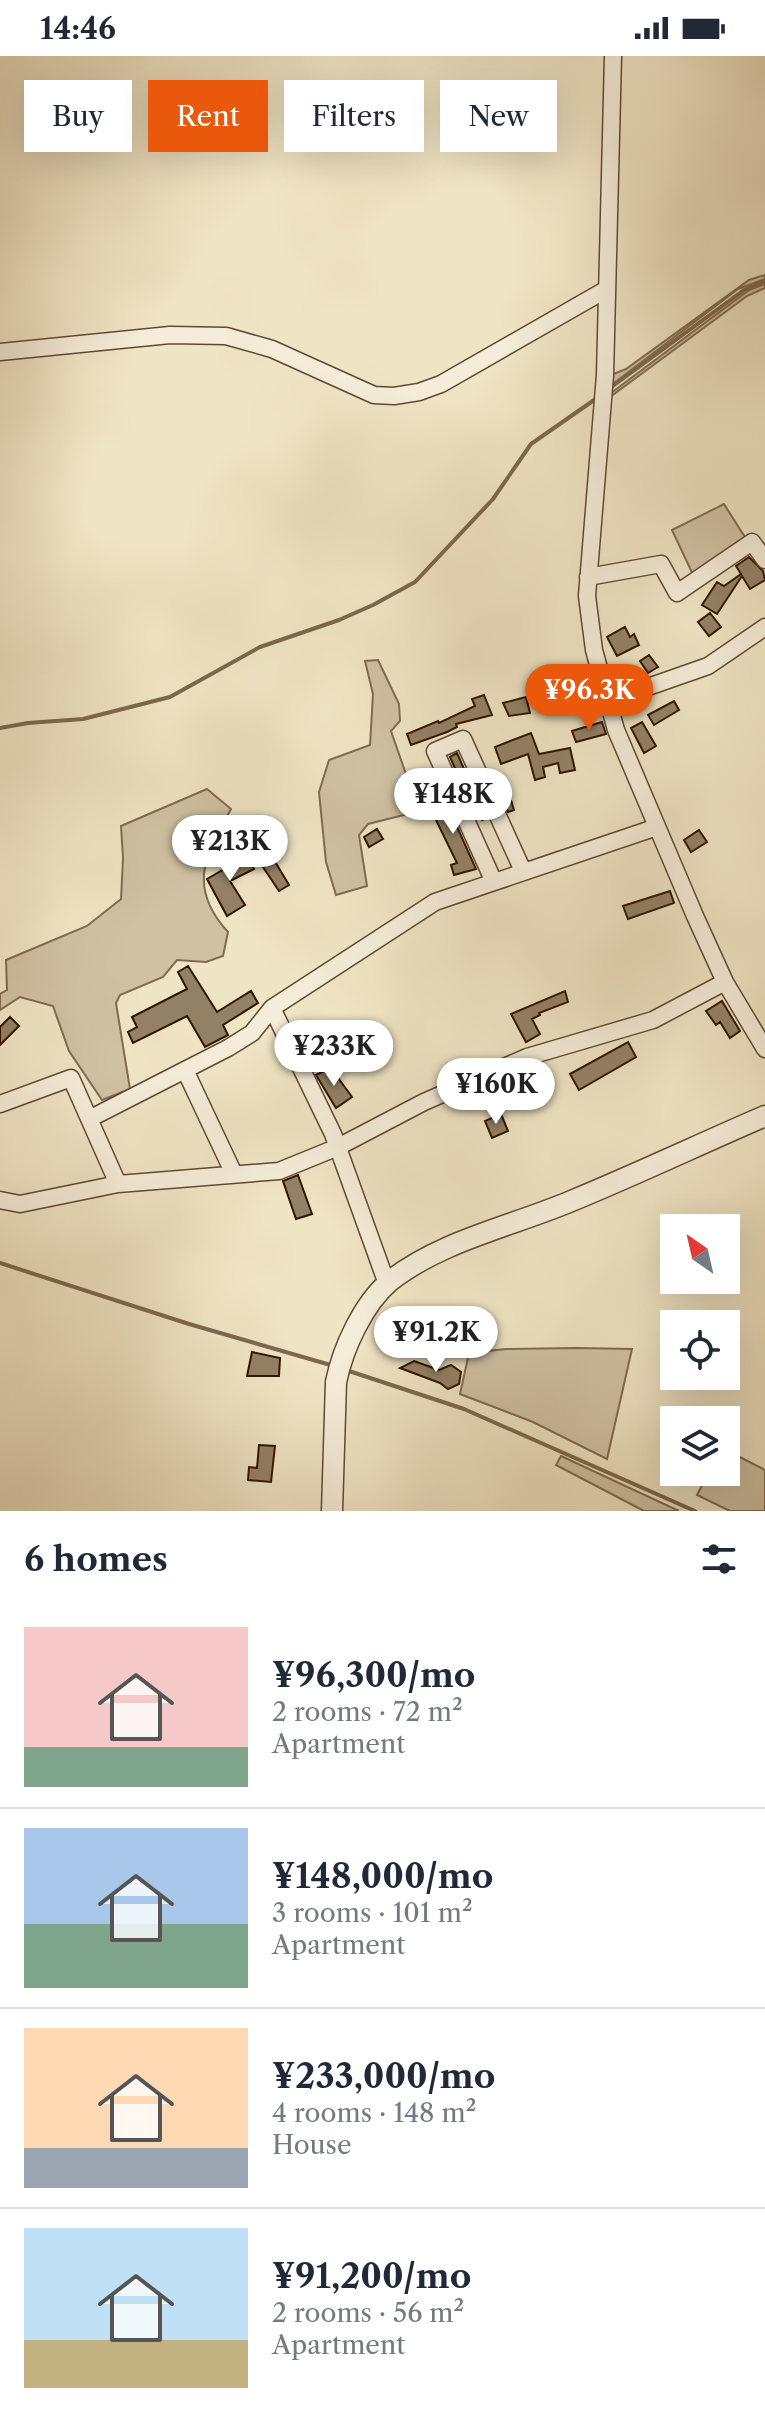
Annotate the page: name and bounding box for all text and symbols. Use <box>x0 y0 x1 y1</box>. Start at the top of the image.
text: 14:46 <box>40 10 116 47</box>
chip: Buy <box>24 80 132 152</box>
chip: Rent <box>148 80 268 152</box>
chip: Filters <box>284 80 424 152</box>
chip: New <box>440 80 557 152</box>
pin: ¥96.3K <box>524 664 654 732</box>
text: ¥96.3K <box>543 674 635 706</box>
pin: ¥148K <box>397 768 509 836</box>
text: ¥148K <box>412 778 494 810</box>
pin: ¥213K <box>174 815 286 883</box>
text: ¥213K <box>190 825 270 857</box>
pin: ¥233K <box>278 1020 390 1088</box>
text: ¥233K <box>292 1030 376 1062</box>
pin: ¥160K <box>440 1058 552 1126</box>
text: ¥160K <box>455 1068 537 1100</box>
north arrow <box>660 1214 740 1294</box>
map controls <box>660 1214 740 1486</box>
pin: ¥91.2K <box>371 1306 501 1374</box>
button: locate <box>660 1310 740 1390</box>
text: ¥91.2K <box>392 1316 480 1348</box>
button: layers <box>660 1406 740 1486</box>
icon: filters <box>697 1537 741 1581</box>
text: 6 homes <box>24 1538 168 1580</box>
text: ¥96,300/mo <box>272 1654 475 1696</box>
icon: home <box>88 1659 184 1755</box>
text: 2 rooms · 72 m² <box>272 1696 463 1728</box>
text: Apartment <box>272 1728 405 1760</box>
text: ¥148,000/mo <box>272 1855 493 1897</box>
icon: home <box>88 1860 184 1956</box>
text: 3 rooms · 101 m² <box>272 1897 473 1929</box>
text: Apartment <box>272 1929 405 1961</box>
text: ¥233,000/mo <box>272 2055 495 2097</box>
icon: home <box>88 2060 184 2156</box>
text: 4 rooms · 148 m² <box>272 2097 476 2129</box>
text: House <box>272 2129 352 2161</box>
text: ¥91,200/mo <box>272 2255 471 2297</box>
icon: home <box>88 2260 184 2356</box>
text: 2 rooms · 56 m² <box>272 2297 464 2329</box>
text: Apartment <box>272 2329 405 2361</box>

